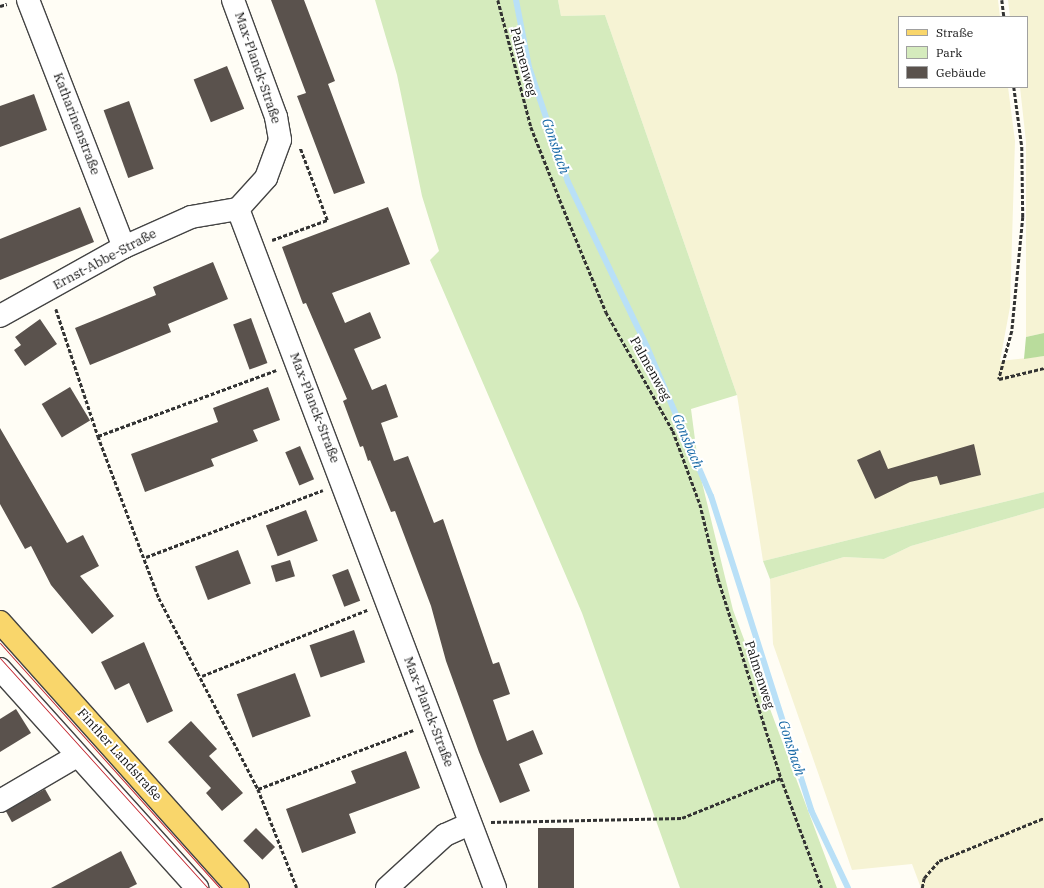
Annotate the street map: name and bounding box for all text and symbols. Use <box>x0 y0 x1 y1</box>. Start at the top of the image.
street label: Max-Planck-Straße <box>231 10 283 126</box>
legend <box>898 16 1028 88</box>
text: Straße <box>936 25 973 40</box>
street label: Palmenweg <box>506 26 540 98</box>
text: Park <box>936 45 962 60</box>
text: Gebäude <box>936 65 986 80</box>
street label: Katharinenstraße <box>49 71 103 177</box>
water label: Gonsbach <box>539 116 573 176</box>
street label: Ernst-Abbe-Straße <box>51 226 159 294</box>
street label: Palmenweg <box>626 334 674 404</box>
street label: Max-Planck-Straße <box>286 351 342 465</box>
water label: Gonsbach <box>669 411 707 471</box>
street label: Palmenweg <box>741 639 777 711</box>
street label: Max-Planck-Straße <box>400 655 456 769</box>
street label: Finther Landstraße <box>73 706 165 804</box>
water label: Gonsbach <box>775 718 809 778</box>

